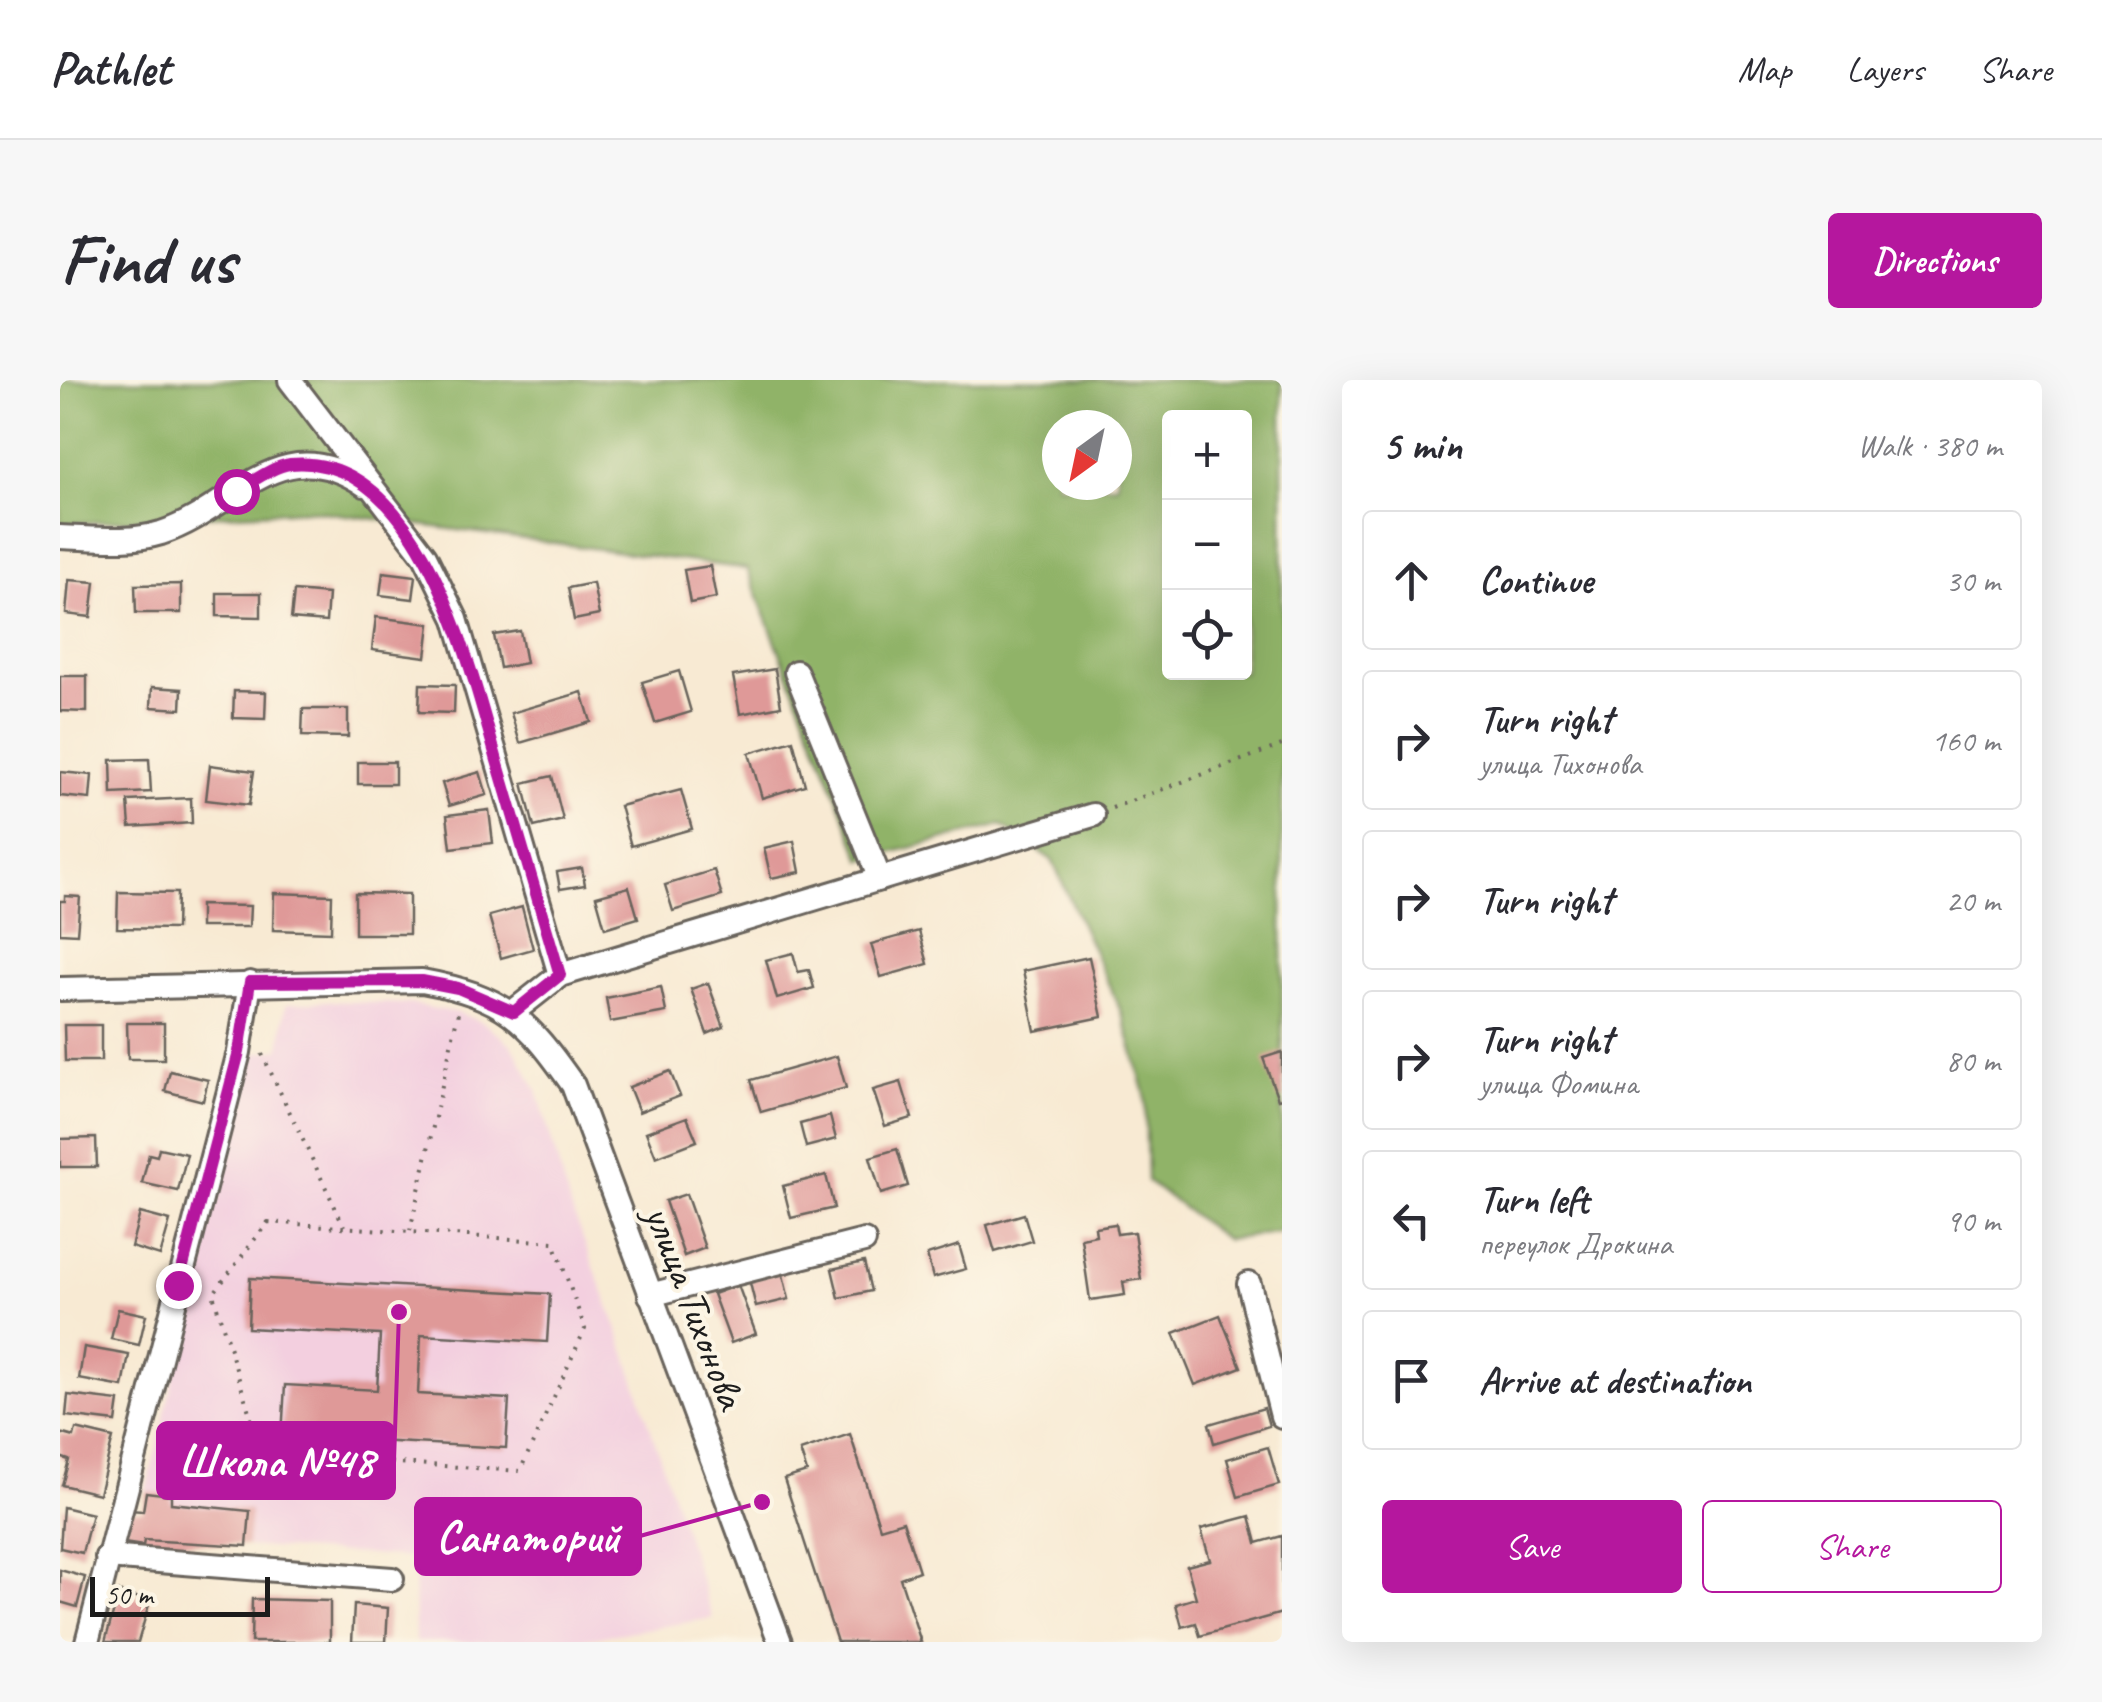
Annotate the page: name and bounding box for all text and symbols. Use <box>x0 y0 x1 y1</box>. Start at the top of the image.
text: Pathlet <box>50 39 171 99</box>
text: Map <box>1738 47 1791 92</box>
text: Layers <box>1846 47 1924 92</box>
text: Share <box>1979 47 2052 92</box>
button: Directions <box>1828 213 2042 308</box>
text: Find us <box>60 216 235 304</box>
north arrow <box>1042 410 1132 500</box>
map controls <box>1162 410 1252 680</box>
button: + <box>1162 410 1252 500</box>
text: 5 min <box>1382 419 1462 472</box>
text: Walk · 380 m <box>1858 425 2002 466</box>
route start <box>214 469 260 515</box>
button: − <box>1162 500 1252 590</box>
icon: ahead <box>1384 553 1439 608</box>
text: Continue <box>1479 557 1593 604</box>
text: 30 m <box>1946 560 2000 601</box>
button: locate <box>1162 590 1252 680</box>
text: Turn right <box>1479 696 1613 743</box>
icon: right <box>1384 713 1439 768</box>
text: 160 m <box>1931 720 2000 761</box>
text: улица Тихонова <box>1479 743 1641 784</box>
icon: right <box>1384 873 1439 928</box>
text: Turn right <box>1479 877 1613 924</box>
text: 20 m <box>1946 880 2000 921</box>
text: Turn right <box>1479 1016 1613 1063</box>
icon: right <box>1384 1033 1439 1088</box>
text: 80 m <box>1946 1040 2000 1081</box>
text: улица Фомина <box>1479 1063 1638 1104</box>
text: Turn left <box>1479 1176 1589 1223</box>
icon: left <box>1384 1193 1439 1248</box>
street label: улица Тихонова <box>631 1195 759 1419</box>
text: 90 m <box>1946 1200 2000 1241</box>
text: переулок Дрокина <box>1479 1223 1672 1264</box>
route end <box>156 1263 202 1309</box>
icon: arrive <box>1384 1353 1439 1408</box>
text: Arrive at destination <box>1479 1357 1751 1404</box>
callout: Школа №48 <box>158 1423 394 1498</box>
text: Школа №48 <box>178 1433 379 1490</box>
callout: Санаторий <box>416 1499 640 1574</box>
button: Save <box>1382 1500 1682 1593</box>
button: Share <box>1702 1500 2002 1593</box>
text: Санаторий <box>436 1509 623 1566</box>
scale bar <box>90 1572 270 1616</box>
text: 50 m <box>105 1577 153 1612</box>

